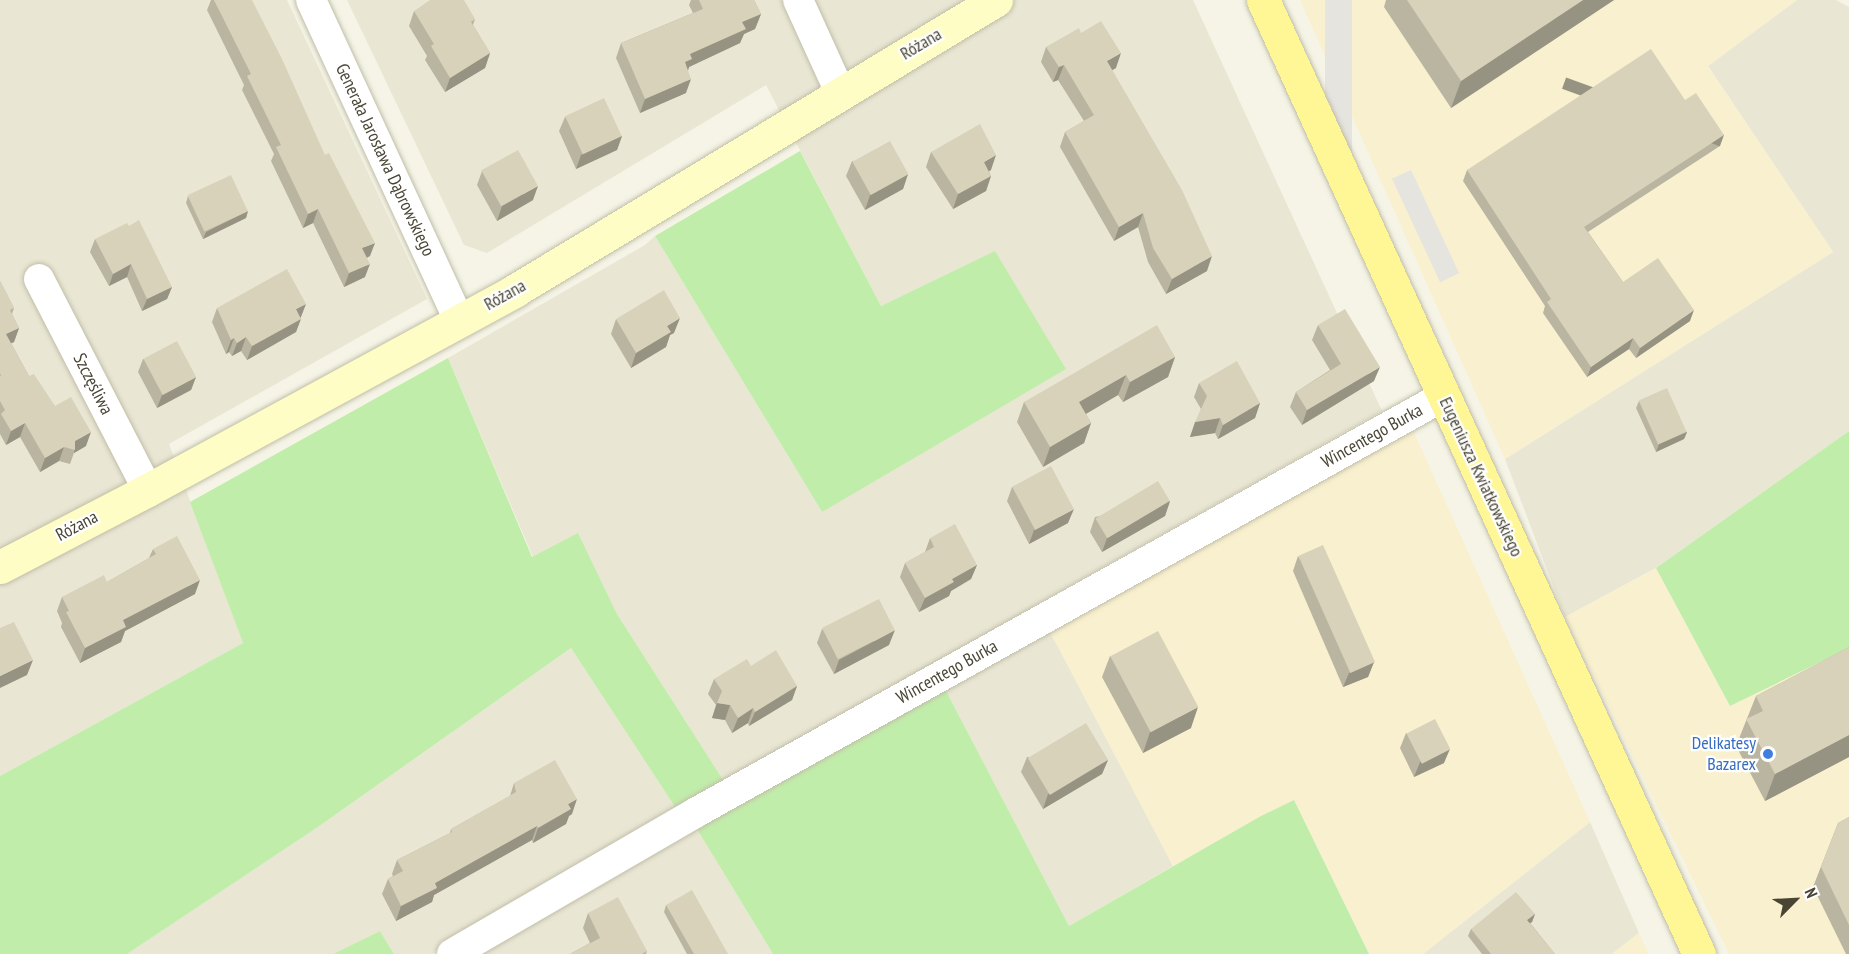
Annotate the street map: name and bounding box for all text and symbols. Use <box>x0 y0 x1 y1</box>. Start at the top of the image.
street label: Różana <box>896 23 946 65</box>
street label: Generała Jarosława Dąbrowskiego <box>331 60 439 260</box>
street label: Różana <box>480 275 530 315</box>
street label: Szczęśliwa <box>68 350 118 418</box>
street label: Eugeniusza Kwiatkowskiego <box>1435 394 1527 560</box>
street label: Wincentego Burka <box>1318 399 1426 473</box>
street label: Różana <box>52 506 102 546</box>
street label: Wincentego Burka <box>893 635 1001 709</box>
place label: Delikatesy Bazarex <box>1692 733 1756 776</box>
marker: Delikatesy Bazarex <box>1761 747 1775 761</box>
north arrow <box>1765 870 1825 930</box>
text: N <box>1801 885 1822 901</box>

